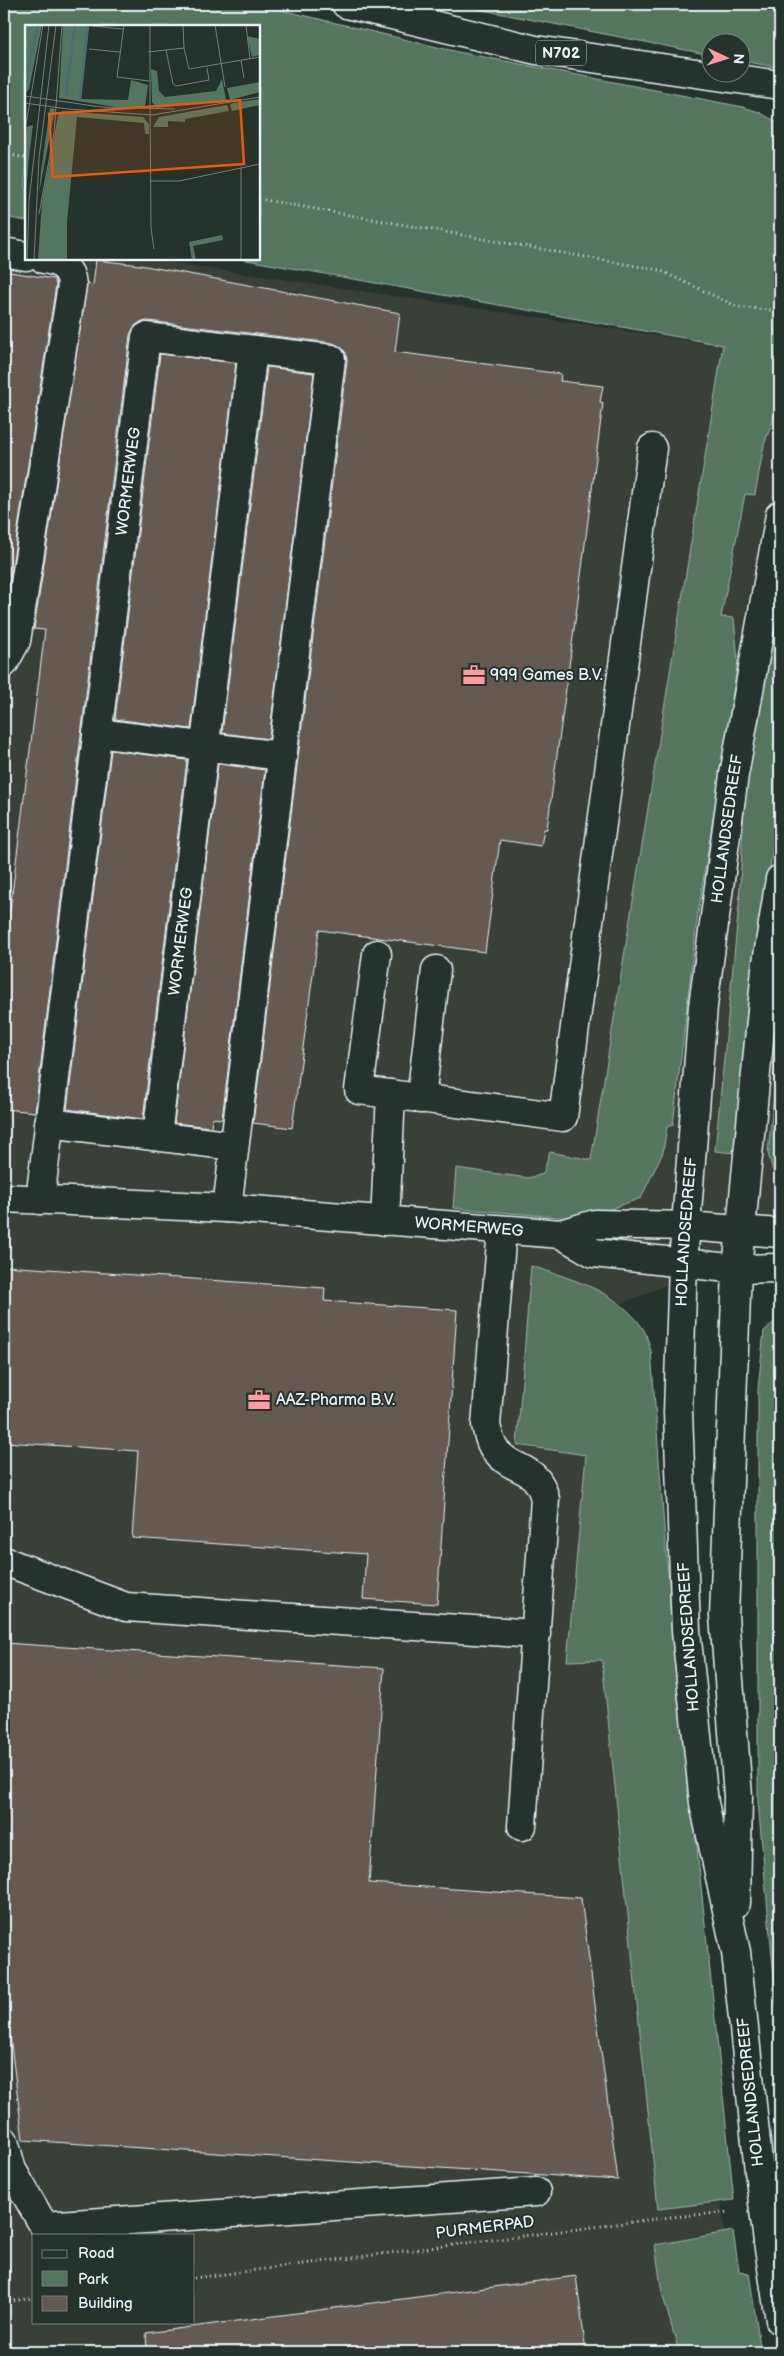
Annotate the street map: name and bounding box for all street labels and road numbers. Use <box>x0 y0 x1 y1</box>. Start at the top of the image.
road number: N702 <box>536 40 586 66</box>
street label: WORMERWEG <box>112 426 144 537</box>
street label: HOLLANDSEDREEF <box>707 753 747 905</box>
street label: WORMERWEG <box>165 886 197 997</box>
street label: HOLLANDSEDREEF <box>672 1156 701 1307</box>
street label: WORMERWEG <box>414 1213 524 1241</box>
street label: HOLLANDSEDREEF <box>674 1561 704 1712</box>
street label: HOLLANDSEDREEF <box>734 2016 768 2167</box>
street label: PURMERPAD <box>435 2213 535 2243</box>

